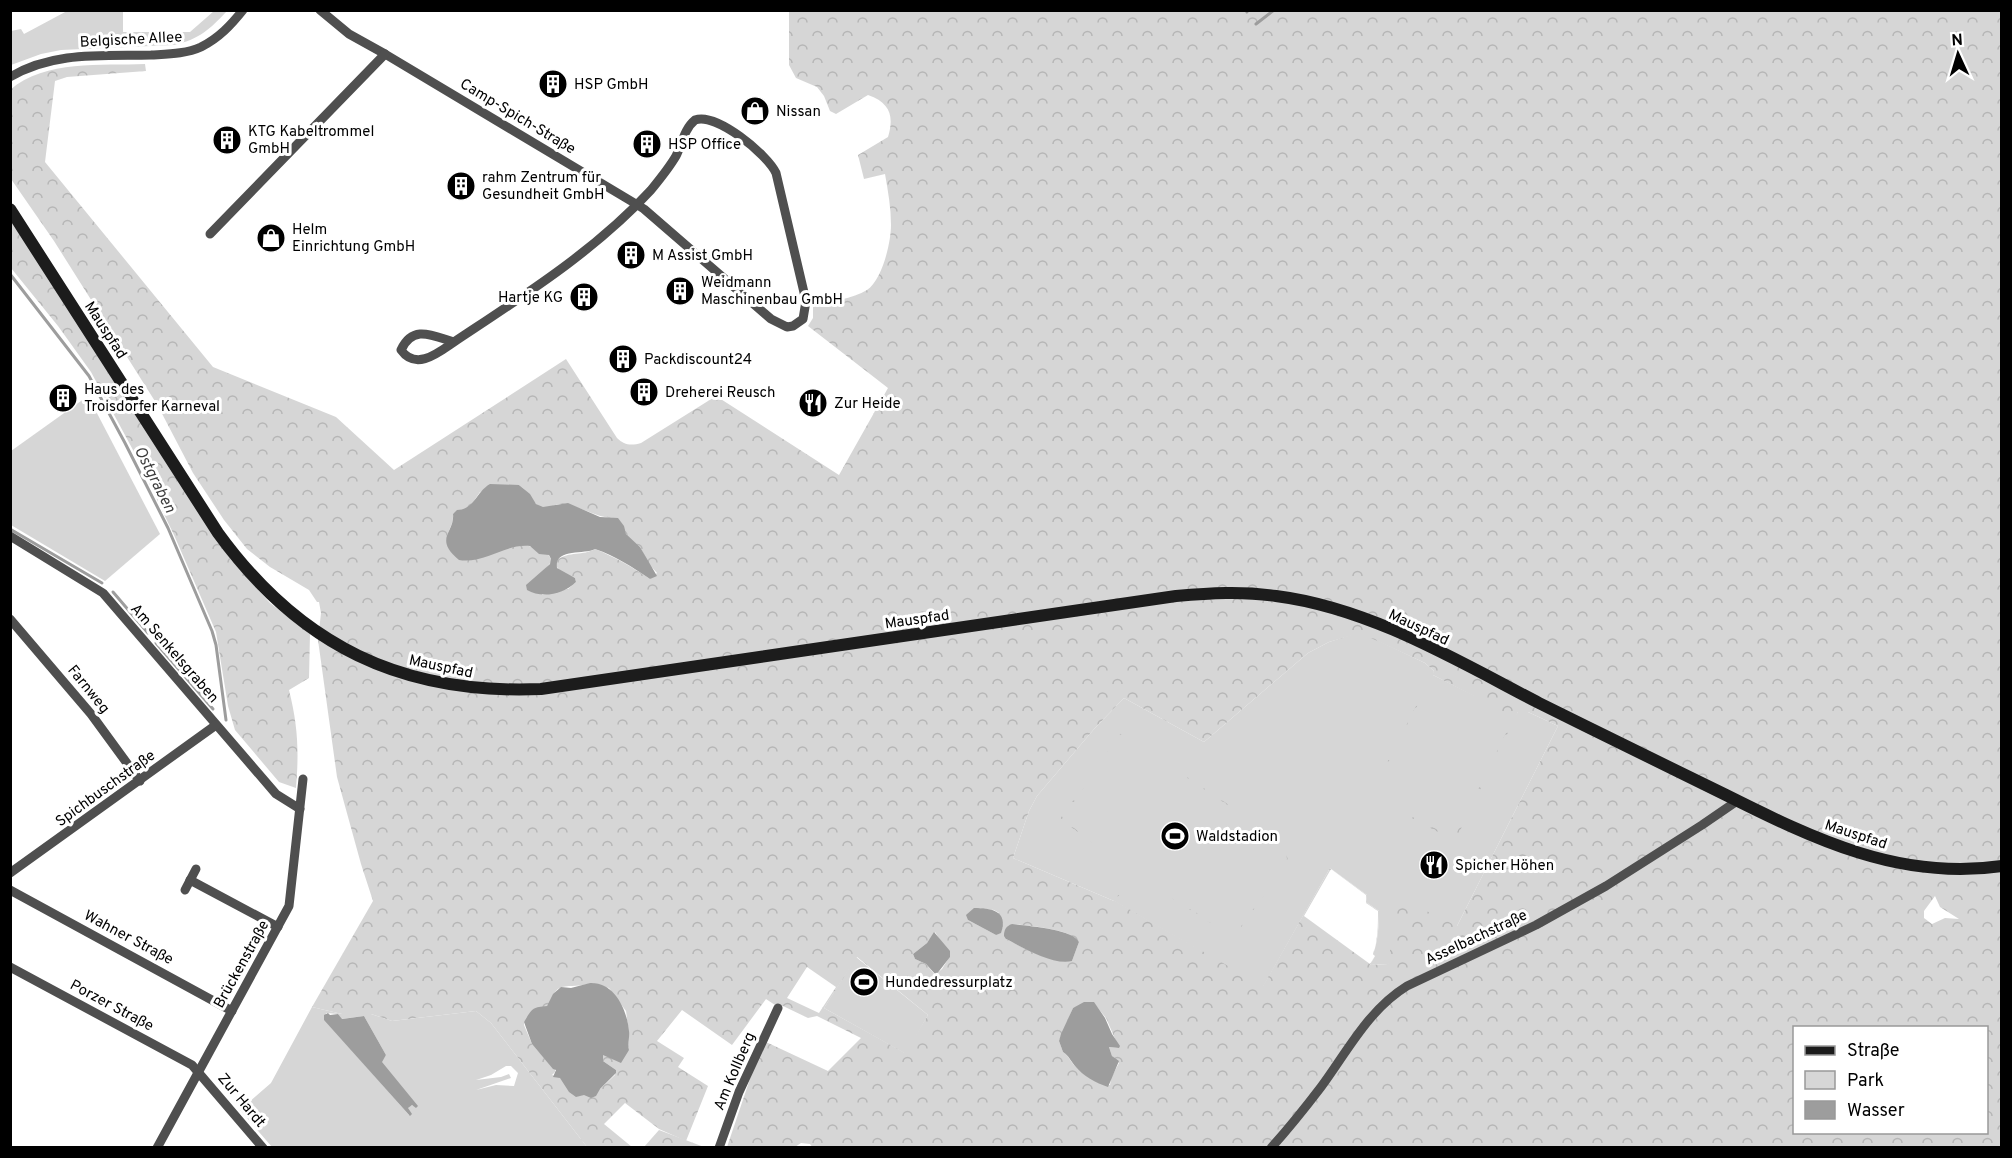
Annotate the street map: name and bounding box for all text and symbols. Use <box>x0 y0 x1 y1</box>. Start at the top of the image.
north arrow <box>1928 24 1988 84</box>
street label: Belgische Allee <box>79 28 183 53</box>
text: N <box>1951 31 1964 51</box>
building icon: HSP GmbH <box>537 68 569 100</box>
street label: Camp-Spich-Straße <box>456 75 579 159</box>
place label: HSP GmbH <box>574 76 648 95</box>
shop icon: Nissan <box>739 95 771 127</box>
place label: Nissan <box>776 103 821 122</box>
place label: KTG Kabeltrommel GmbH <box>248 123 374 159</box>
building icon: KTG Kabeltrommel GmbH <box>211 124 243 156</box>
building icon: HSP Office <box>631 128 663 160</box>
place label: HSP Office <box>668 136 741 155</box>
place label: rahm Zentrum für Gesundheit GmbH <box>482 169 604 205</box>
building icon: rahm Zentrum für Gesundheit GmbH <box>445 170 477 202</box>
place label: Helm Einrichtung GmbH <box>292 221 415 257</box>
shop icon: Helm Einrichtung GmbH <box>255 222 287 254</box>
building icon: M Assist GmbH <box>615 239 647 271</box>
place label: M Assist GmbH <box>652 247 753 266</box>
place label: Weidmann Maschinenbau GmbH <box>701 274 843 310</box>
building icon: Weidmann Maschinenbau GmbH <box>664 275 696 307</box>
building icon: Hartje KG <box>568 281 600 313</box>
place label: Hartje KG <box>498 289 563 308</box>
street label: Mauspfad <box>79 298 130 363</box>
building icon: Packdiscount24 <box>607 343 639 375</box>
place label: Packdiscount24 <box>644 351 752 370</box>
building icon: Dreherei Reusch <box>628 376 660 408</box>
place label: Haus des Troisdorfer Karneval <box>84 381 220 417</box>
building icon: Haus des Troisdorfer Karneval <box>47 382 79 414</box>
place label: Dreherei Reusch <box>665 384 776 403</box>
restaurant icon: Zur Heide <box>797 387 829 419</box>
place label: Zur Heide <box>834 395 901 414</box>
water label: Ostgraben <box>129 443 180 517</box>
street label: Am Senkelsgraben <box>126 600 222 708</box>
street label: Mauspfad <box>1385 606 1452 651</box>
street label: Mauspfad <box>884 607 951 634</box>
street label: Mauspfad <box>407 651 474 683</box>
street label: Farnweg <box>63 662 113 718</box>
street label: Spichbuschstraße <box>52 747 159 832</box>
street label: Mauspfad <box>1822 816 1889 854</box>
sports icon: Waldstadion <box>1159 820 1191 852</box>
place label: Waldstadion <box>1196 828 1278 847</box>
restaurant icon: Spicher Höhen <box>1418 849 1450 881</box>
place label: Spicher Höhen <box>1455 857 1554 876</box>
street label: Asselbachstraße <box>1423 906 1531 970</box>
street label: Wahner Straße <box>80 907 176 970</box>
street label: Brückenstraße <box>210 917 274 1012</box>
sports icon: Hundedressurplatz <box>848 966 880 998</box>
place label: Hundedressurplatz <box>885 974 1013 993</box>
street label: Porzer Straße <box>66 976 156 1036</box>
legend <box>1793 1026 1988 1134</box>
street label: Am Kollberg <box>710 1030 760 1113</box>
text: Straße <box>1847 1040 1899 1063</box>
street label: Zur Hardt <box>213 1070 269 1132</box>
text: Park <box>1847 1070 1884 1093</box>
text: Wasser <box>1847 1100 1905 1123</box>

